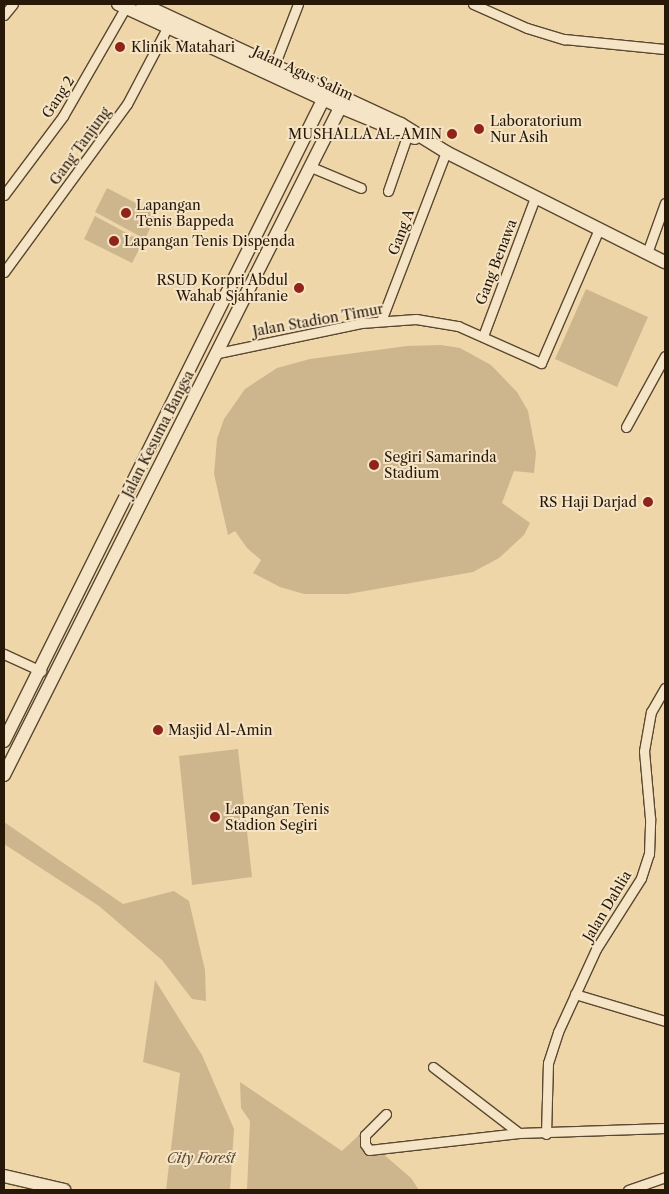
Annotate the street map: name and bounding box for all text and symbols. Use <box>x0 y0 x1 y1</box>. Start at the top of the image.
place label: Klinik Matahari <box>131 39 235 55</box>
marker: Klinik Matahari <box>113 40 127 54</box>
street label: Jalan Agus Salim <box>250 42 356 104</box>
street label: Gang 2 <box>38 73 78 121</box>
street label: Gang Tanjung <box>46 104 114 188</box>
place label: Laboratorium Nur Asih <box>490 113 582 146</box>
marker: Laboratorium Nur Asih <box>472 122 486 136</box>
place label: MUSHALLA AL-AMIN <box>287 126 442 142</box>
marker: MUSHALLA AL-AMIN <box>446 128 458 140</box>
place label: Lapangan Tenis Bappeda <box>136 197 234 230</box>
street label: Gang A <box>384 206 418 258</box>
marker: Lapangan Tenis Bappeda <box>120 207 132 219</box>
street label: Gang Benawa <box>472 217 520 307</box>
place label: Lapangan Tenis Dispenda <box>124 233 295 249</box>
marker: Lapangan Tenis Dispenda <box>108 235 120 247</box>
place label: RSUD Korpri Abdul Wahab Sjahranie <box>156 272 288 304</box>
marker: RSUD Korpri Abdul Wahab Sjahranie <box>292 281 306 295</box>
street label: Jalan Stadion Timur <box>251 300 385 340</box>
street label: Jalan Kesuma Bangsa <box>119 368 197 500</box>
place label: Segiri Samarinda Stadium <box>384 449 497 482</box>
marker: Segiri Samarinda Stadium <box>368 459 380 471</box>
place label: RS Haji Darjad <box>539 494 637 510</box>
marker: RS Haji Darjad <box>641 495 655 509</box>
place label: Masjid Al-Amin <box>168 722 273 738</box>
marker: Masjid Al-Amin <box>152 724 164 736</box>
place label: Lapangan Tenis Stadion Segiri <box>225 801 330 834</box>
marker: Lapangan Tenis Stadion Segiri <box>209 811 221 823</box>
street label: Jalan Dahlia <box>579 868 635 944</box>
park label: City Forest <box>167 1150 235 1166</box>

